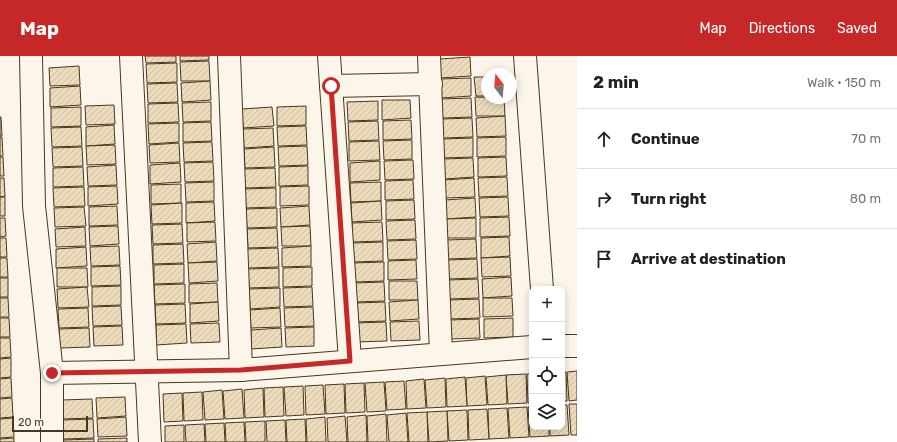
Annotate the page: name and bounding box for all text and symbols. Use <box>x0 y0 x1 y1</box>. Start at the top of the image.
text: Map <box>20 17 59 40</box>
text: Map <box>700 20 727 37</box>
text: Directions <box>749 20 815 37</box>
text: Saved <box>837 20 877 37</box>
north arrow <box>481 68 517 104</box>
text: 2 min <box>593 72 639 92</box>
text: Walk · 150 m <box>807 75 881 90</box>
route start <box>322 77 340 95</box>
icon: ahead <box>593 128 615 150</box>
text: Continue <box>631 130 700 148</box>
text: 70 m <box>851 131 881 146</box>
icon: right <box>593 188 615 210</box>
text: Turn right <box>631 190 706 208</box>
text: 80 m <box>850 191 881 206</box>
icon: arrive <box>593 248 615 270</box>
text: Arrive at destination <box>631 250 786 268</box>
map controls <box>529 286 565 430</box>
button: + <box>529 286 565 322</box>
button: − <box>529 322 565 358</box>
button: locate <box>529 358 565 394</box>
route end <box>43 364 61 382</box>
button: layers <box>529 394 565 430</box>
scale bar <box>12 414 88 433</box>
text: 20 m <box>18 416 44 429</box>

